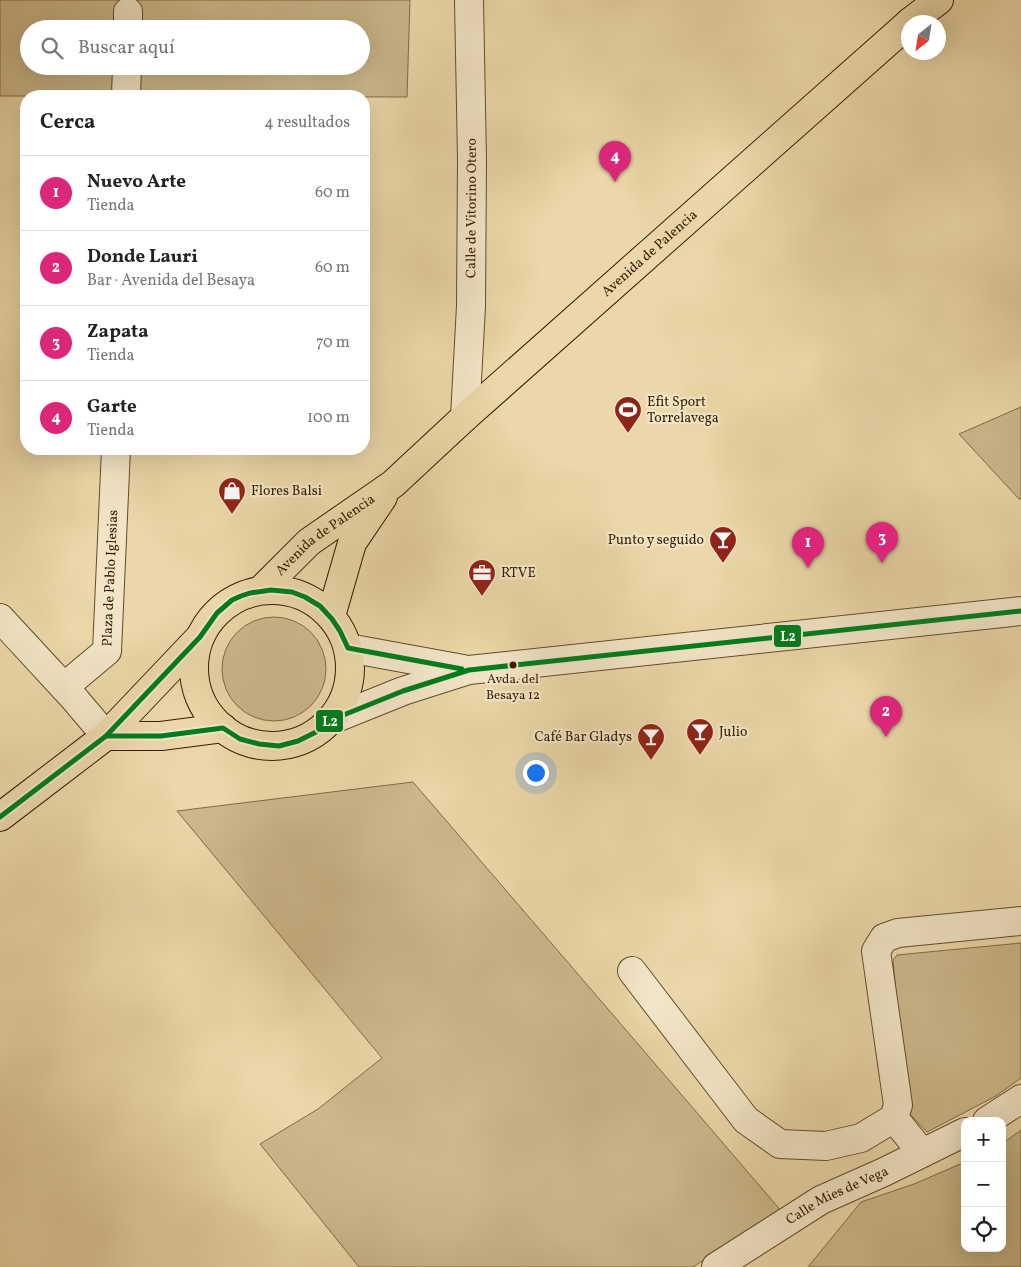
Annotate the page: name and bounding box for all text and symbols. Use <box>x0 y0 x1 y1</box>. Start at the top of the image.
north arrow <box>901 15 946 60</box>
search box <box>20 20 370 75</box>
icon: search <box>38 34 66 62</box>
text: Buscar aquí <box>78 35 175 61</box>
text: Cerca <box>40 108 95 137</box>
text: 4 resultados <box>264 112 350 134</box>
street label: Calle de Vitorino Otero <box>462 138 482 278</box>
pin: 4 <box>599 141 631 182</box>
text: Nuevo Arte <box>87 169 186 195</box>
text: 1 <box>53 182 59 204</box>
text: 60 m <box>315 182 350 204</box>
text: Tienda <box>87 195 135 217</box>
street label: Avenida de Palencia <box>597 206 702 301</box>
text: Donde Lauri <box>87 244 198 270</box>
text: 2 <box>52 257 60 279</box>
text: 60 m <box>315 257 350 279</box>
text: Bar · Avenida del Besaya <box>87 270 255 292</box>
text: Zapata <box>87 319 149 345</box>
text: 3 <box>52 332 60 354</box>
text: 70 m <box>316 332 350 354</box>
text: Tienda <box>87 345 135 367</box>
place label: Efit Sport Torrelavega <box>647 393 719 428</box>
text: Garte <box>87 394 137 420</box>
sports icon: Efit Sport Torrelavega <box>613 395 643 434</box>
text: 4 <box>51 407 61 429</box>
text: 100 m <box>307 407 350 429</box>
text: Tienda <box>87 420 135 442</box>
shop icon: Flores Balsi <box>217 476 247 515</box>
place label: Flores Balsi <box>251 482 322 501</box>
street label: Avenida de Palencia <box>271 490 379 580</box>
street label: Plaza de Pablo Iglesias <box>98 509 123 647</box>
pin: 3 <box>866 522 898 563</box>
bar icon: Punto y seguido <box>708 525 738 564</box>
pin: 1 <box>792 527 824 568</box>
place label: Punto y seguido <box>608 531 704 550</box>
office icon: RTVE <box>467 558 497 597</box>
place label: RTVE <box>501 564 536 583</box>
line badge: L2 <box>773 624 802 648</box>
text: L2 <box>780 628 796 647</box>
marker: Avda. del Besaya 12 <box>508 660 518 670</box>
place label: Avda. del Besaya 12 <box>486 671 540 705</box>
pin: 2 <box>870 696 902 737</box>
line badge: L2 <box>315 709 344 733</box>
text: L2 <box>322 713 338 732</box>
bar icon: Julio <box>685 717 715 756</box>
bar icon: Café Bar Gladys <box>636 722 666 761</box>
place label: Julio <box>719 723 747 742</box>
place label: Café Bar Gladys <box>534 728 632 747</box>
your location <box>523 760 549 786</box>
map controls <box>961 1117 1006 1252</box>
button: + <box>961 1117 1006 1162</box>
street label: Calle Mies de Vega <box>782 1162 892 1229</box>
button: − <box>961 1162 1006 1207</box>
button: locate <box>961 1207 1006 1252</box>

